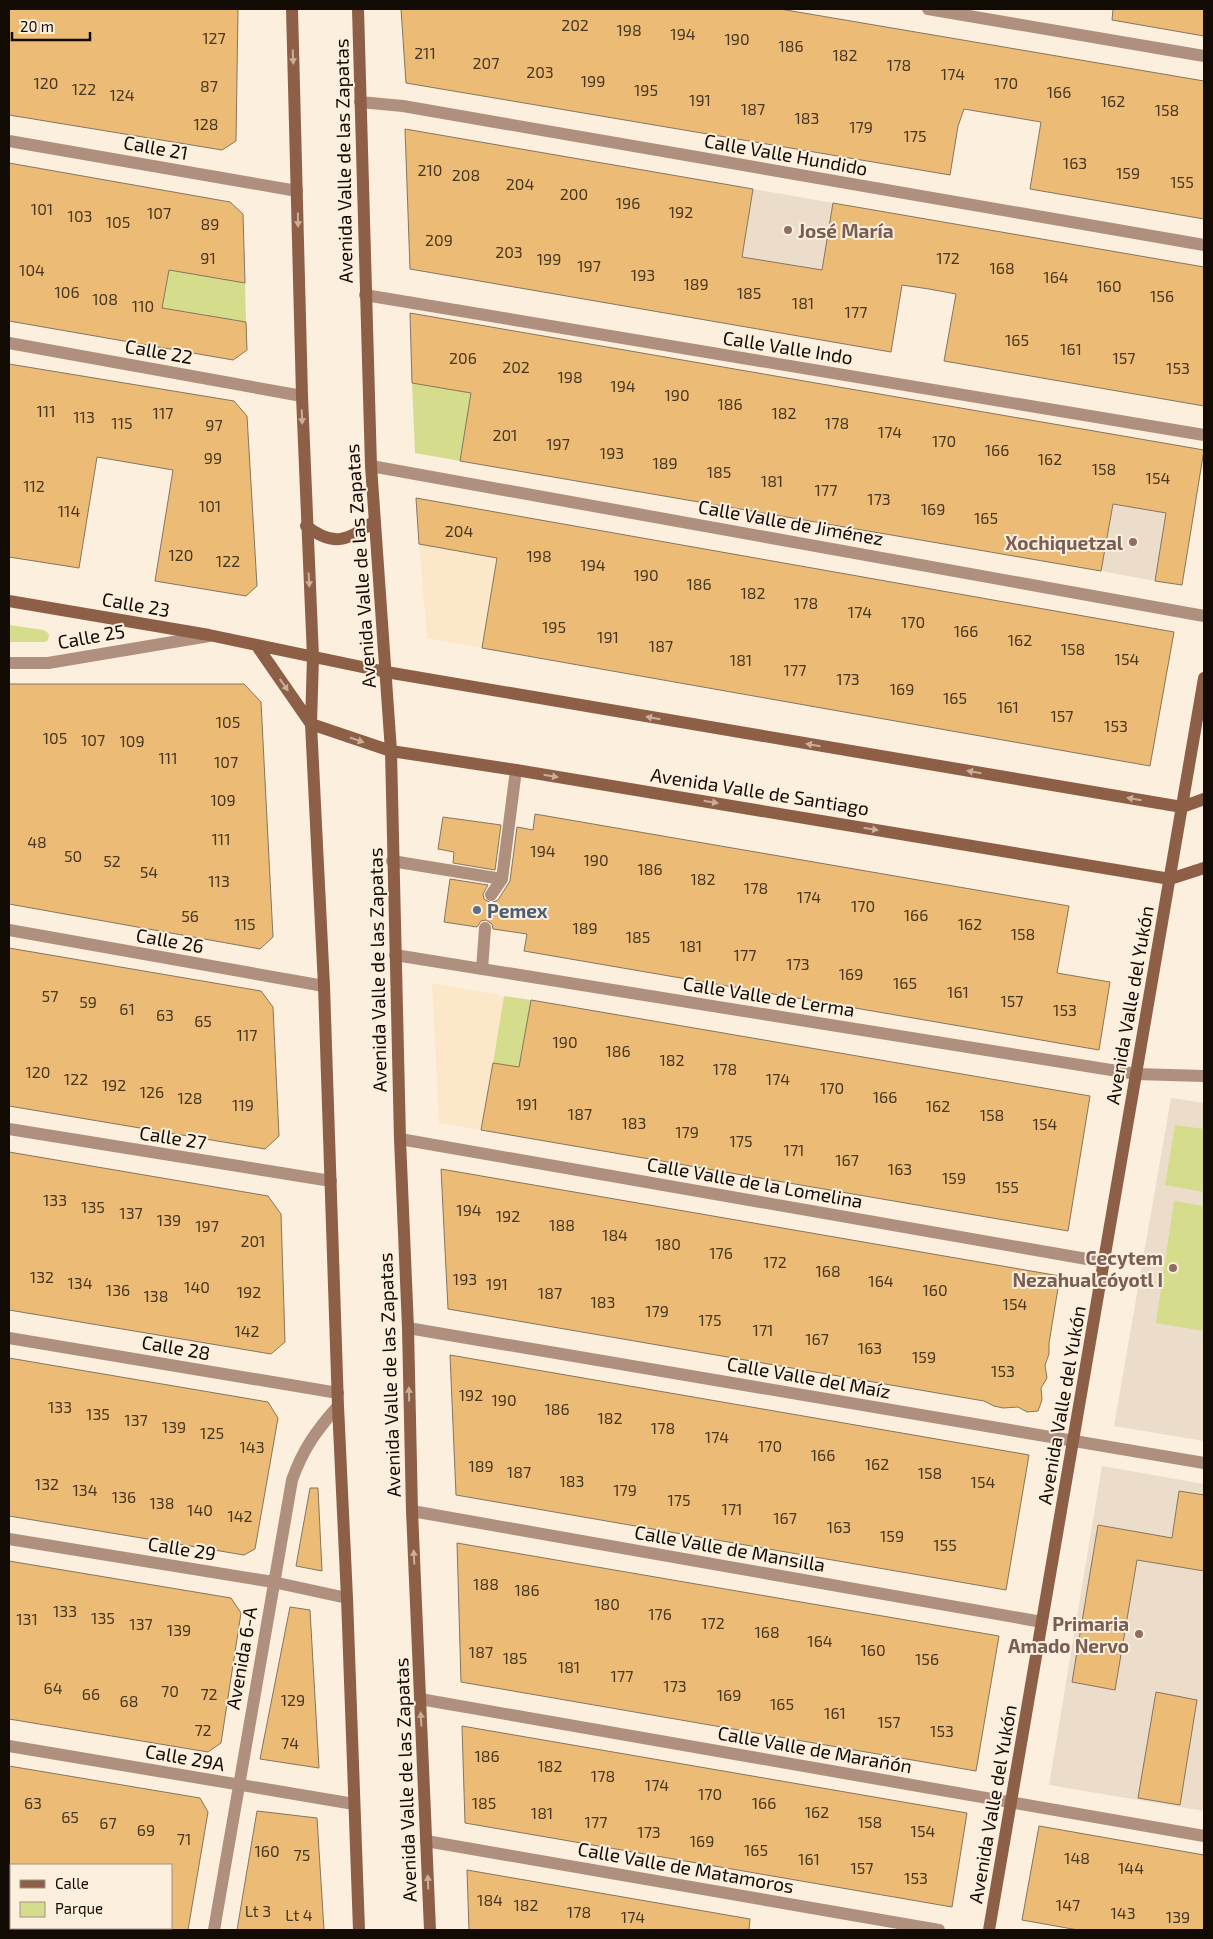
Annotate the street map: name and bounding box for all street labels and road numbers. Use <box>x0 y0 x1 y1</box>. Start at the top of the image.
street label: Avenida Valle de las Zapatas <box>329 38 357 284</box>
street label: Calle Valle Hundido <box>702 128 870 180</box>
street label: Calle 21 <box>122 130 190 164</box>
street label: Calle Valle Indo <box>721 325 855 369</box>
street label: Calle 22 <box>123 334 195 368</box>
street label: Avenida Valle de las Zapatas <box>340 443 380 689</box>
street label: Calle Valle de Jiménez <box>697 494 885 550</box>
street label: Calle 23 <box>100 587 172 621</box>
street label: Calle 25 <box>56 619 126 653</box>
street label: Avenida Valle de Santiago <box>649 762 871 820</box>
street label: Avenida Valle de las Zapatas <box>363 847 391 1093</box>
street label: Avenida Valle del Yukón <box>1100 904 1158 1106</box>
street label: Calle 26 <box>134 923 206 957</box>
street label: Calle Valle de Lerma <box>681 971 857 1021</box>
street label: Calle 27 <box>138 1120 208 1154</box>
street label: Calle Valle de la Lomelina <box>645 1152 865 1212</box>
street label: Avenida Valle de las Zapatas <box>373 1252 405 1498</box>
street label: Avenida Valle del Yukón <box>1032 1304 1090 1506</box>
street label: Calle 28 <box>140 1330 212 1364</box>
street label: Calle Valle del Maíz <box>725 1351 893 1403</box>
street label: Calle Valle de Mansilla <box>633 1520 827 1576</box>
street label: Calle 29 <box>146 1531 218 1565</box>
street label: Avenida 6-A <box>221 1605 261 1711</box>
street label: Avenida Valle de las Zapatas <box>389 1657 421 1903</box>
street label: Avenida Valle del Yukón <box>963 1703 1021 1905</box>
street label: Calle Valle de Marañón <box>716 1721 914 1777</box>
street label: Calle 29A <box>143 1739 227 1775</box>
street label: Calle Valle de Matamoros <box>576 1837 796 1897</box>

